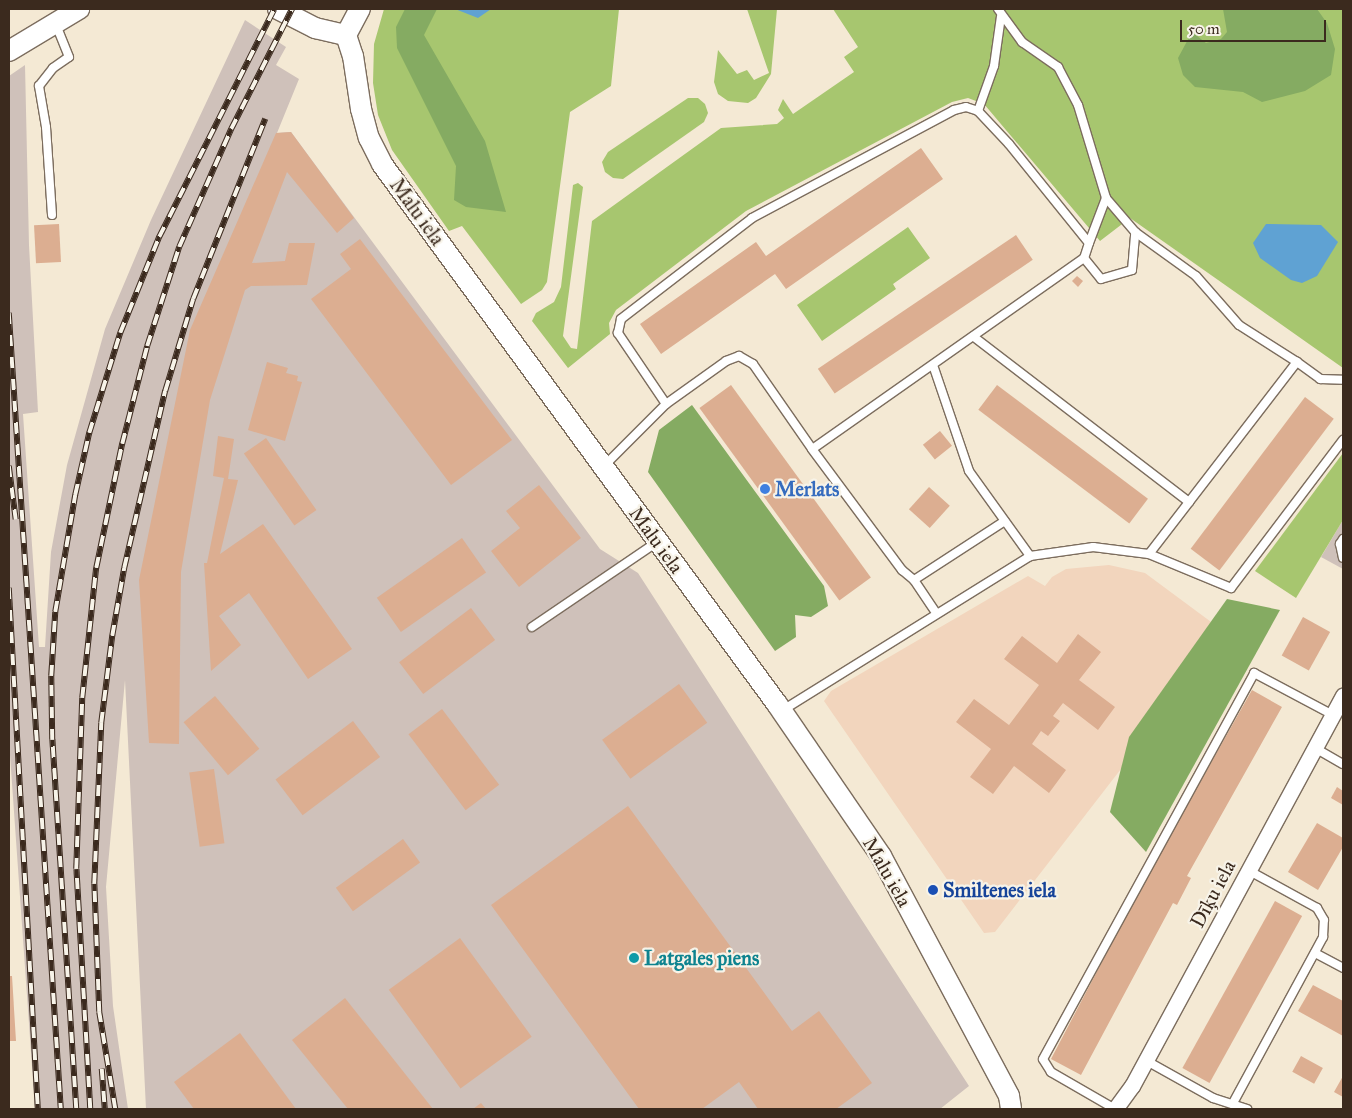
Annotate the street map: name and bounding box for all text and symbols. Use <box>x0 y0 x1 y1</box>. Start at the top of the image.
scale bar <box>1182 10 1328 42</box>
text: 50 m <box>1188 20 1220 38</box>
street label: Malu iela <box>385 174 449 250</box>
place label: Merlats <box>775 477 839 501</box>
marker: Merlats <box>759 483 771 495</box>
street label: Malu iela <box>624 502 688 578</box>
street label: Malu iela <box>857 833 917 911</box>
street label: Dīķu iela <box>1185 856 1241 932</box>
place label: Smiltenes iela <box>943 878 1056 902</box>
marker: Smiltenes iela <box>927 884 939 896</box>
place label: Latgales piens <box>644 946 759 970</box>
marker: Latgales piens <box>628 952 640 964</box>

